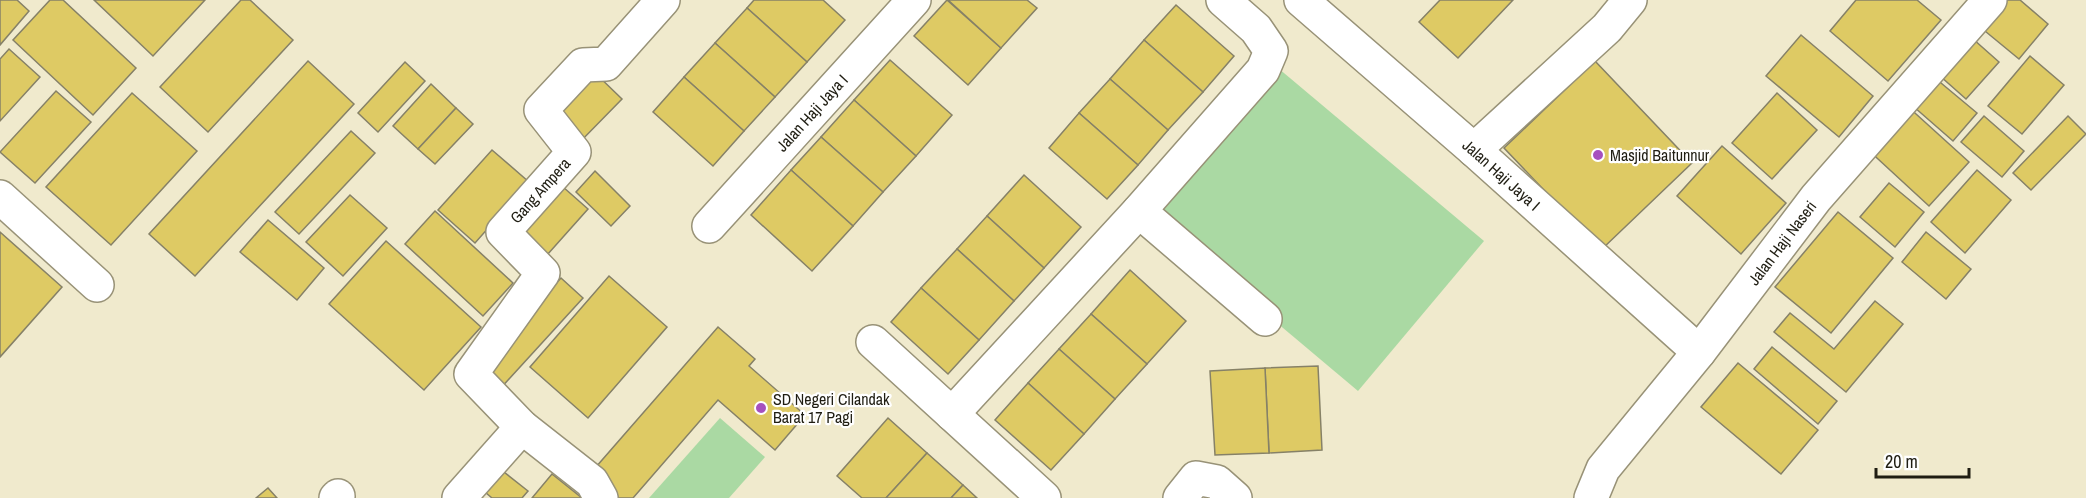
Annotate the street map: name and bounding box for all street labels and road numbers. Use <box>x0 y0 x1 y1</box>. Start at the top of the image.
street label: Jalan Haji Jaya I <box>771 69 853 156</box>
street label: Jalan Haji Jaya I <box>1458 134 1545 215</box>
street label: Gang Ampera <box>505 152 576 228</box>
street label: Jalan Haji Naseri <box>1743 196 1821 289</box>

